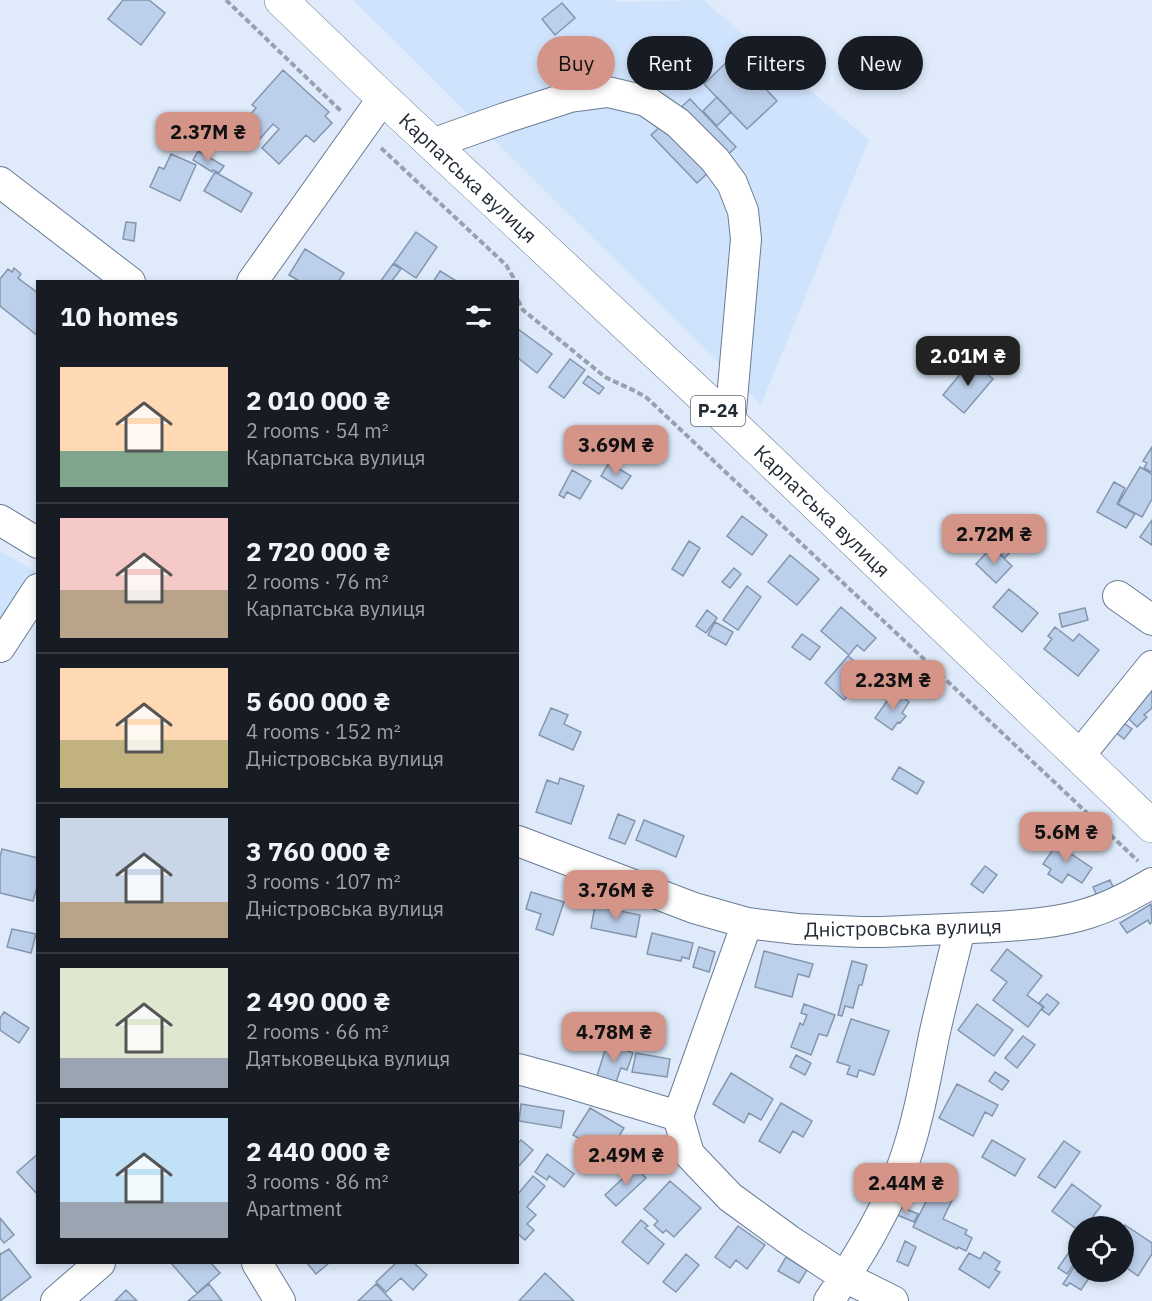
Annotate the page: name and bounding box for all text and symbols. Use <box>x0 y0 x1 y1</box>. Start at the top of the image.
chip: Buy <box>537 36 615 90</box>
chip: Rent <box>627 36 713 90</box>
chip: Filters <box>725 36 826 90</box>
chip: New <box>838 36 923 90</box>
street label: Карпатська вулиця <box>394 107 543 249</box>
pin: 2.37M ₴ <box>153 112 263 163</box>
text: 2.37M ₴ <box>170 118 246 145</box>
text: 10 homes <box>60 299 178 333</box>
icon: filters <box>462 300 495 333</box>
pin: 2.01M ₴ <box>913 336 1023 387</box>
text: 2.01M ₴ <box>930 342 1006 369</box>
text: 2 010 000 ₴ <box>246 383 390 417</box>
icon: home <box>108 391 180 463</box>
road number: Р-24 <box>691 396 745 426</box>
text: 2 rooms · 54 m² <box>246 417 389 444</box>
pin: 3.69M ₴ <box>561 425 671 476</box>
text: 3.69M ₴ <box>578 431 654 458</box>
street label: Карпатська вулиця <box>748 439 896 583</box>
text: Карпатська вулиця <box>246 444 425 471</box>
pin: 2.72M ₴ <box>939 514 1049 565</box>
text: 2.72M ₴ <box>956 520 1032 547</box>
text: 2 720 000 ₴ <box>246 534 390 568</box>
icon: home <box>108 542 180 614</box>
text: 2 rooms · 76 m² <box>246 568 389 595</box>
text: Карпатська вулиця <box>246 595 425 622</box>
pin: 2.23M ₴ <box>838 660 948 711</box>
text: 2.23M ₴ <box>855 666 931 693</box>
text: 5 600 000 ₴ <box>246 684 390 718</box>
icon: home <box>108 692 180 764</box>
text: 4 rooms · 152 m² <box>246 718 401 745</box>
text: Дністровська вулиця <box>246 745 444 772</box>
pin: 5.6M ₴ <box>1017 812 1115 863</box>
text: 5.6M ₴ <box>1034 818 1098 845</box>
text: 3 760 000 ₴ <box>246 834 390 868</box>
icon: home <box>108 842 180 914</box>
text: 3 rooms · 107 m² <box>246 868 401 895</box>
pin: 3.76M ₴ <box>561 870 671 921</box>
text: 3.76M ₴ <box>578 876 654 903</box>
text: Дністровська вулиця <box>246 895 444 922</box>
street label: Дністровська вулиця <box>804 912 1002 943</box>
text: 2 490 000 ₴ <box>246 984 390 1018</box>
icon: home <box>108 992 180 1064</box>
pin: 4.78M ₴ <box>559 1012 669 1063</box>
text: 2 rooms · 66 m² <box>246 1018 389 1045</box>
text: 4.78M ₴ <box>576 1018 652 1045</box>
text: Дятьковецька вулиця <box>246 1045 450 1072</box>
text: 2 440 000 ₴ <box>246 1134 390 1168</box>
pin: 2.49M ₴ <box>571 1135 681 1186</box>
text: 2.49M ₴ <box>588 1141 664 1168</box>
icon: home <box>108 1142 180 1214</box>
pin: 2.44M ₴ <box>851 1163 961 1214</box>
text: 3 rooms · 86 m² <box>246 1168 389 1195</box>
text: 2.44M ₴ <box>868 1169 944 1196</box>
text: Apartment <box>246 1195 342 1222</box>
map controls <box>1068 1216 1134 1282</box>
button: locate <box>1068 1216 1134 1282</box>

